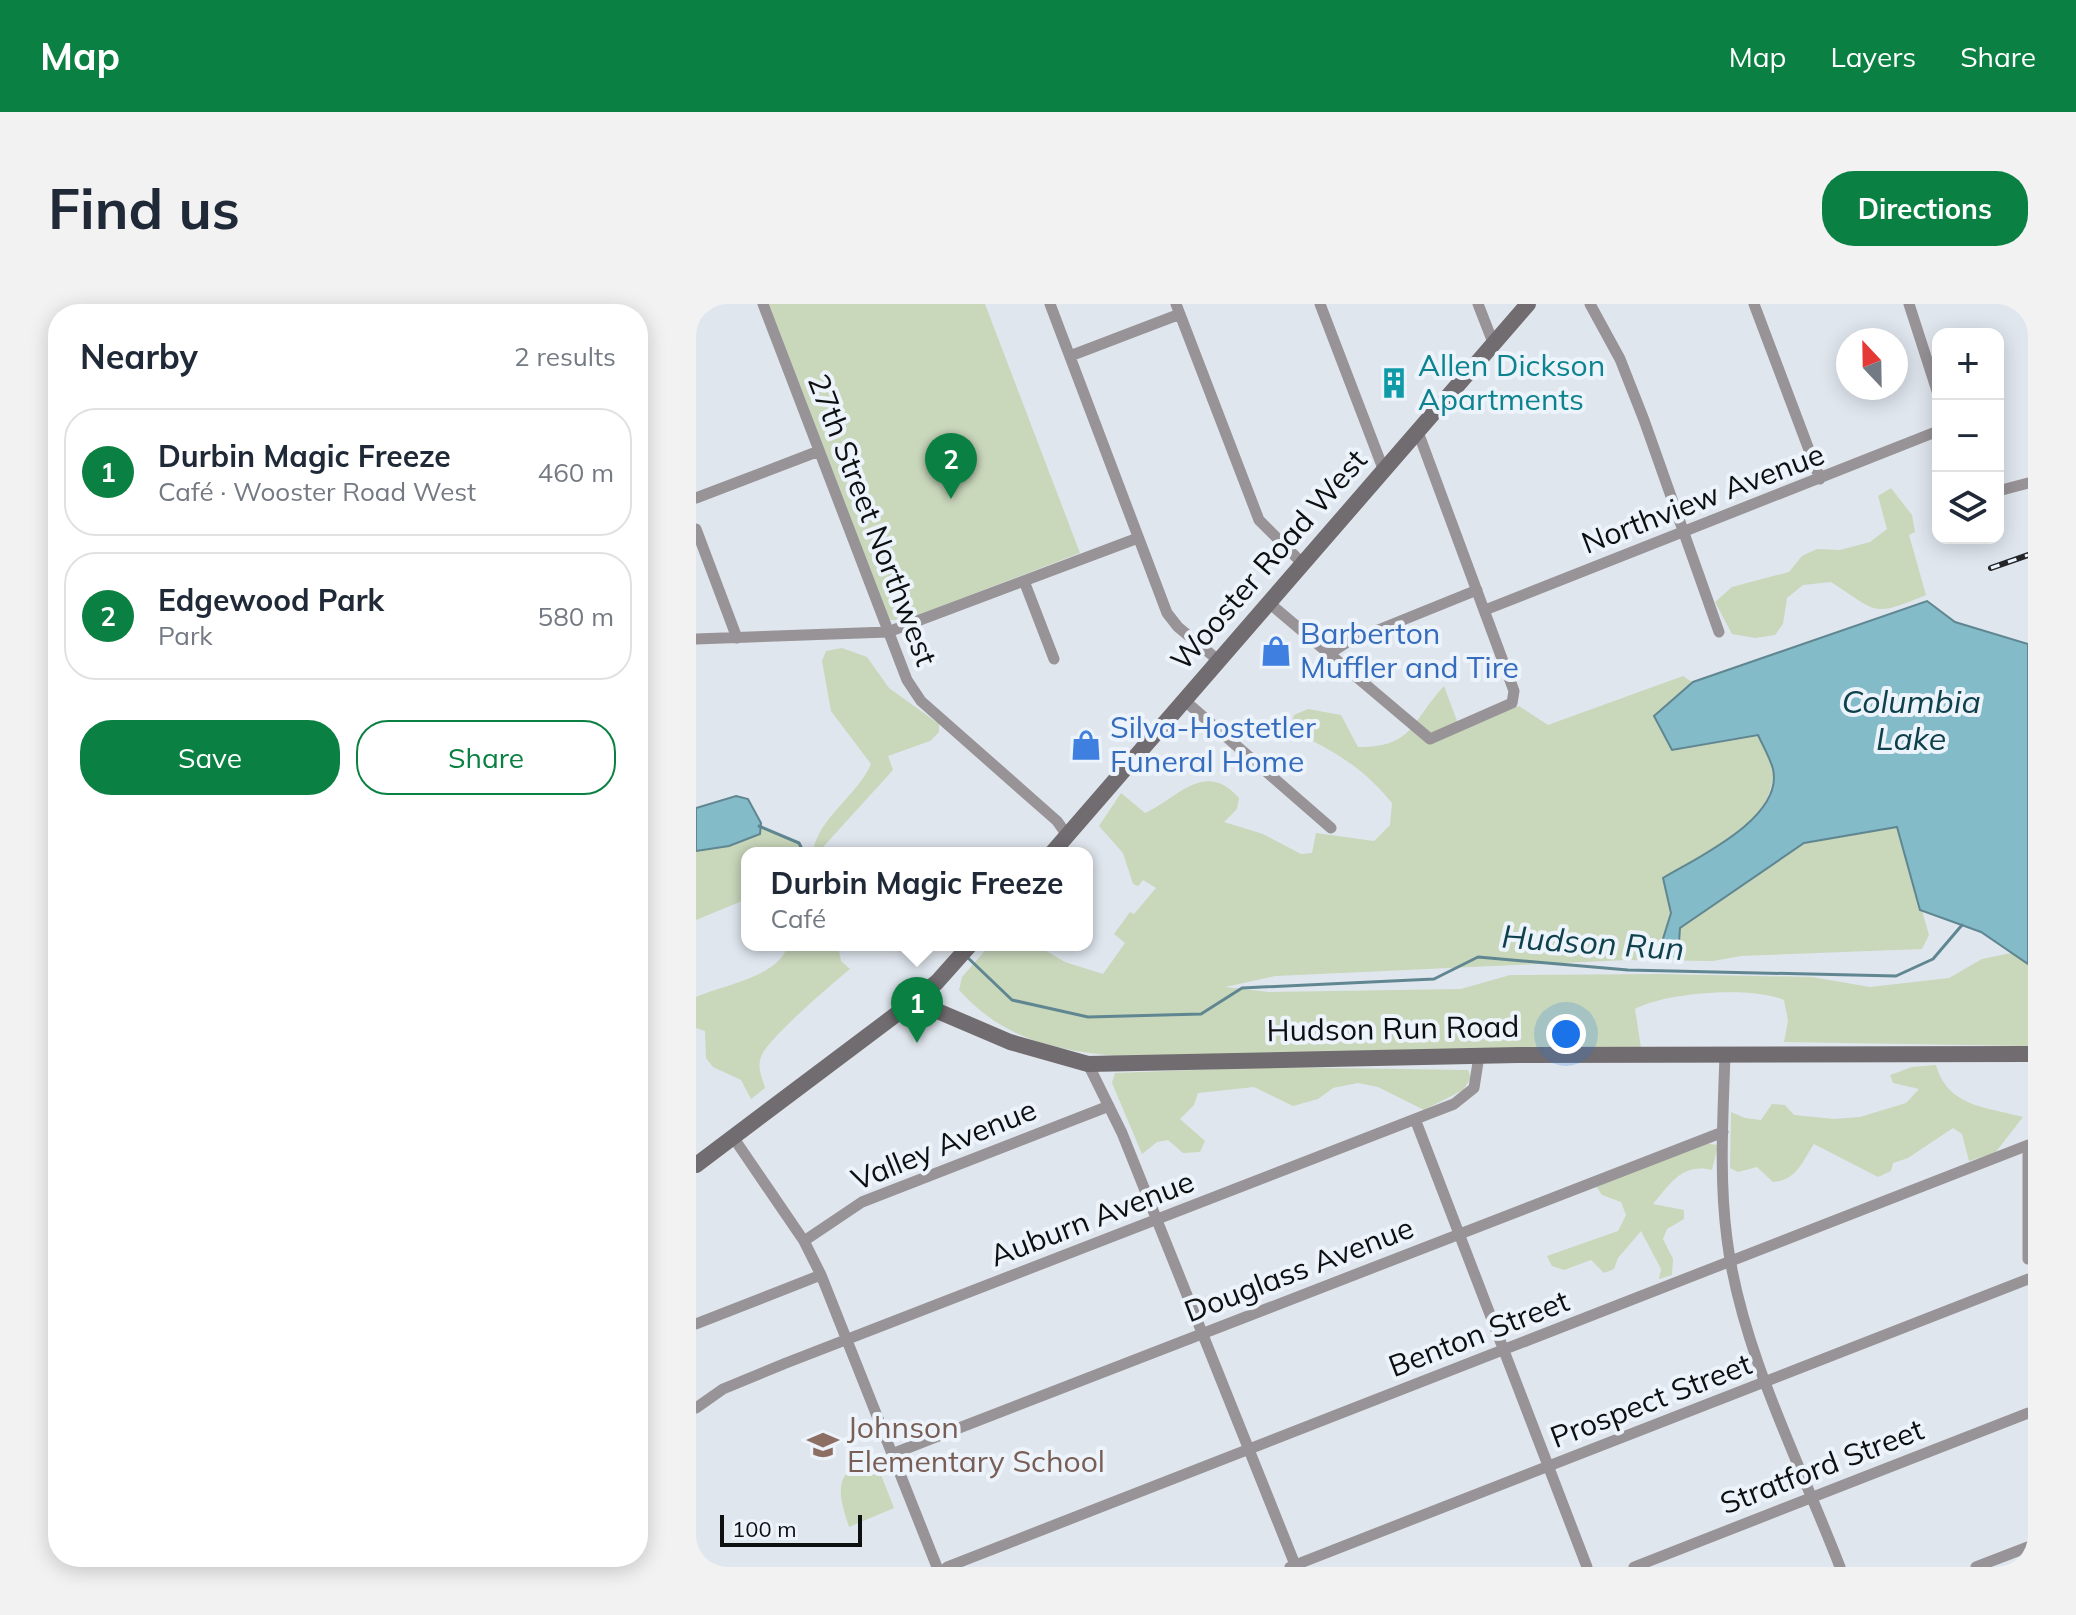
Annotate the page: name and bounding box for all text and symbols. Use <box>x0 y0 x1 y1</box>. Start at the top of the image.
text: Map <box>40 32 120 80</box>
text: Map <box>1729 39 1786 74</box>
text: Layers <box>1830 39 1916 74</box>
text: Share <box>1960 39 2036 74</box>
button: Directions <box>1822 171 2028 246</box>
text: Find us <box>48 173 240 243</box>
north arrow <box>1836 328 1908 400</box>
map controls <box>1932 328 2004 544</box>
button: + <box>1932 328 2004 400</box>
text: Nearby <box>80 335 198 378</box>
text: 2 results <box>514 340 616 373</box>
place label: Allen Dickson Apartments <box>1418 346 1605 418</box>
building icon: Allen Dickson Apartments <box>1377 366 1411 400</box>
street label: 27th Street Northwest <box>800 368 946 671</box>
button: − <box>1932 400 2004 472</box>
pin: 2 <box>925 433 977 499</box>
street label: Northview Avenue <box>1576 434 1829 562</box>
text: Durbin Magic Freeze <box>158 437 451 475</box>
street label: Wooster Road West <box>1162 441 1375 678</box>
text: 1 <box>100 456 116 489</box>
text: 460 m <box>538 456 614 489</box>
button: layers <box>1932 472 2004 544</box>
text: Café · Wooster Road West <box>158 475 476 508</box>
text: Edgewood Park <box>158 581 384 619</box>
text: 2 <box>100 600 116 633</box>
text: 580 m <box>538 600 614 633</box>
place label: Barberton Muffler and Tire <box>1300 614 1519 686</box>
text: Park <box>158 619 213 652</box>
shop icon: Barberton Muffler and Tire <box>1259 634 1293 668</box>
water label: Columbia Lake <box>1841 681 1981 758</box>
place label: Silva-Hostetler Funeral Home <box>1110 708 1316 780</box>
button: Save <box>80 720 340 795</box>
button: Share <box>356 720 616 795</box>
shop icon: Silva-Hostetler Funeral Home <box>1069 728 1103 762</box>
popup <box>741 847 1093 951</box>
text: Durbin Magic Freeze <box>771 864 1063 902</box>
text: Café <box>771 902 826 935</box>
water label: Hudson Run <box>1500 916 1686 968</box>
pin: 1 <box>891 977 943 1043</box>
street label: Hudson Run Road <box>1266 1007 1520 1049</box>
your location <box>1546 1014 1586 1054</box>
street label: Valley Avenue <box>846 1090 1042 1198</box>
street label: Auburn Avenue <box>984 1162 1199 1274</box>
street label: Douglass Avenue <box>1179 1208 1418 1330</box>
street label: Benton Street <box>1383 1281 1574 1385</box>
street label: Prospect Street <box>1545 1344 1757 1456</box>
place label: Johnson Elementary School <box>847 1408 1105 1480</box>
street label: Stratford Street <box>1715 1410 1929 1522</box>
school or university icon: Johnson Elementary School <box>806 1428 840 1462</box>
scale bar <box>720 1511 862 1547</box>
text: 100 m <box>732 1515 797 1543</box>

